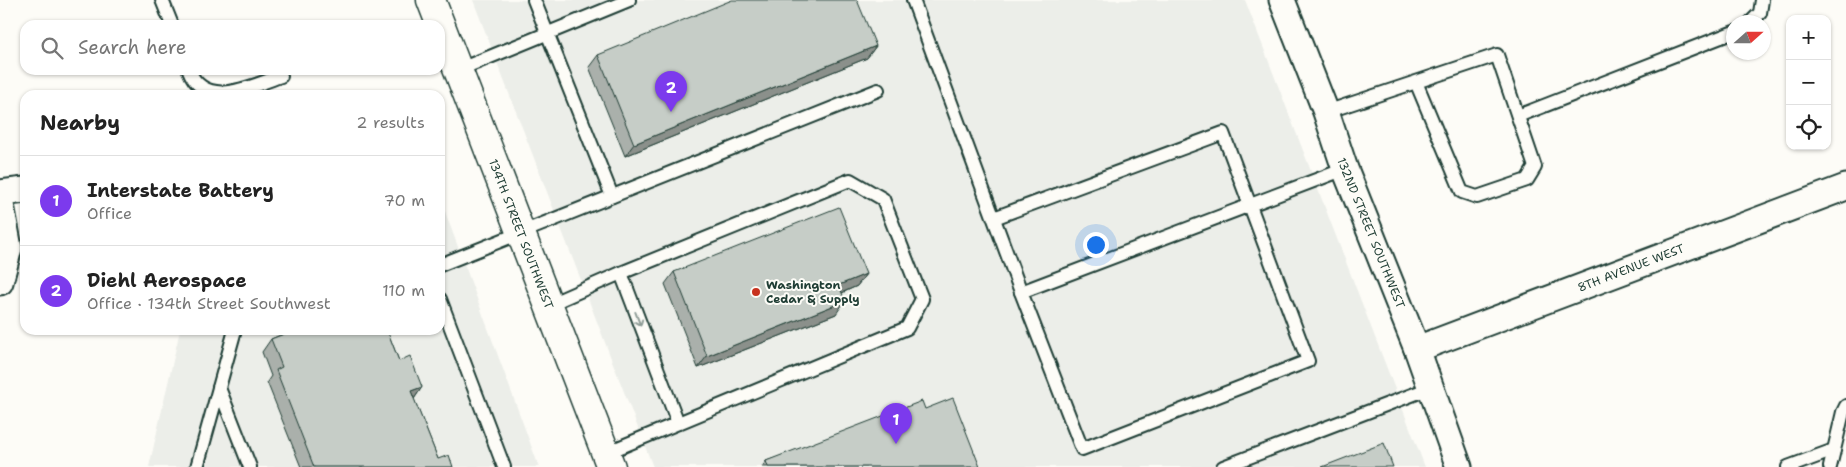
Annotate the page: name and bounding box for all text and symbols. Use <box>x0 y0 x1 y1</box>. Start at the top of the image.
north arrow <box>1726 15 1771 60</box>
map controls <box>1786 15 1831 150</box>
button: + <box>1786 15 1831 60</box>
search box <box>20 20 445 75</box>
icon: search <box>38 34 66 62</box>
text: Search here <box>78 35 187 60</box>
button: − <box>1786 60 1831 105</box>
pin: 2 <box>655 71 687 112</box>
button: locate <box>1786 105 1831 150</box>
text: Nearby <box>40 109 120 137</box>
text: 2 results <box>356 112 425 133</box>
street label: 132ND STREET SOUTHWEST <box>1333 155 1409 311</box>
street label: 134TH STREET SOUTHWEST <box>485 157 557 312</box>
text: Interstate Battery <box>87 178 274 203</box>
text: 1 <box>52 190 60 211</box>
text: 70 m <box>384 190 425 211</box>
text: Office <box>87 203 132 224</box>
your location <box>1083 232 1109 258</box>
street label: 8TH AVENUE WEST <box>1575 240 1687 296</box>
text: Diehl Aerospace <box>87 268 247 293</box>
place label: Washington Cedar & Supply <box>766 277 860 307</box>
text: 2 <box>50 280 62 301</box>
text: 110 m <box>382 280 425 301</box>
marker: Washington Cedar & Supply <box>750 286 762 298</box>
text: Office · 134th Street Southwest <box>87 293 331 314</box>
one-way arrow <box>634 311 643 326</box>
pin: 1 <box>880 403 912 444</box>

